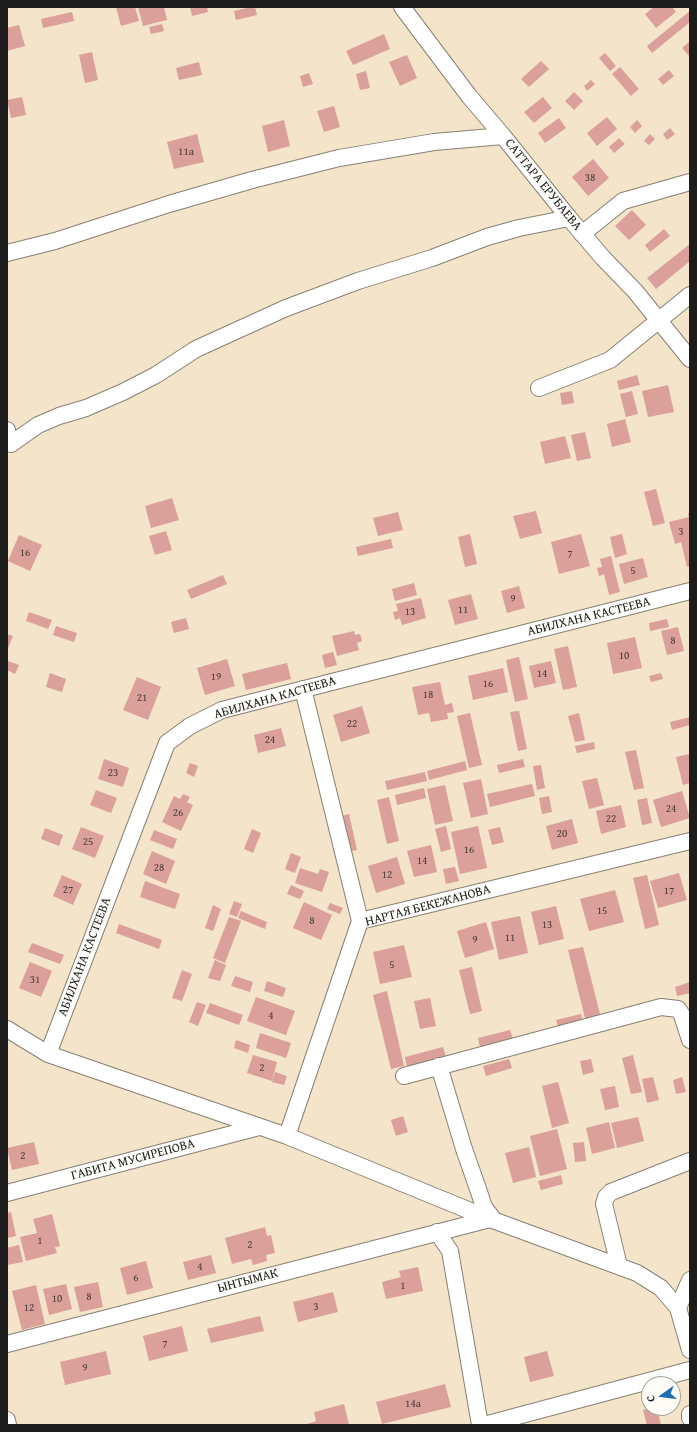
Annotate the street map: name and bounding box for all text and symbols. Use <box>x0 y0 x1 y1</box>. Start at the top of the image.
street label: САТТАРА ЕРУБАЕВА <box>501 136 585 234</box>
house number: 11а <box>178 145 194 159</box>
house number: 38 <box>585 171 595 185</box>
house number: 3 <box>678 525 684 539</box>
house number: 16 <box>20 546 30 560</box>
house number: 7 <box>567 547 573 561</box>
house number: 5 <box>630 564 636 578</box>
house number: 9 <box>510 592 516 606</box>
street label: АБИЛХАНА КАСТЕЕВА <box>526 594 652 640</box>
house number: 11 <box>458 603 468 617</box>
house number: 13 <box>405 605 415 619</box>
house number: 8 <box>670 634 676 648</box>
house number: 10 <box>619 649 629 663</box>
house number: 14 <box>537 667 547 681</box>
house number: 19 <box>211 670 221 684</box>
street label: АБИЛХАНА КАСТЕЕВА <box>212 673 338 723</box>
house number: 16 <box>483 677 493 691</box>
house number: 18 <box>423 688 433 702</box>
house number: 21 <box>137 691 147 705</box>
house number: 22 <box>347 717 357 731</box>
house number: 24 <box>265 733 275 747</box>
house number: 23 <box>108 766 118 780</box>
house number: 24 <box>666 802 676 816</box>
house number: 26 <box>173 806 183 820</box>
house number: 22 <box>606 812 616 826</box>
house number: 20 <box>557 827 567 841</box>
house number: 25 <box>83 835 93 849</box>
house number: 16 <box>464 843 474 857</box>
house number: 14 <box>417 854 427 868</box>
house number: 28 <box>154 861 164 875</box>
house number: 12 <box>382 868 392 882</box>
street label: НАРТАЯ БЕКЕЖАНОВА <box>364 882 492 930</box>
house number: 27 <box>63 883 73 897</box>
house number: 17 <box>664 884 674 898</box>
street label: АБИЛХАНА КАСТЕЕВА <box>55 895 115 1019</box>
house number: 15 <box>597 904 607 918</box>
house number: 8 <box>309 914 315 928</box>
house number: 13 <box>542 918 552 932</box>
house number: 11 <box>505 931 515 945</box>
house number: 9 <box>472 933 478 947</box>
house number: 5 <box>389 958 395 972</box>
house number: 31 <box>30 973 40 987</box>
house number: 4 <box>268 1009 274 1023</box>
house number: 2 <box>259 1061 265 1075</box>
street label: ГАБИТА МУСИРЕПОВА <box>69 1136 197 1184</box>
house number: 2 <box>20 1149 26 1163</box>
house number: 1 <box>37 1234 43 1248</box>
house number: 2 <box>247 1238 253 1252</box>
house number: 4 <box>197 1260 203 1274</box>
street label: ЫНТЫМАК <box>216 1265 280 1297</box>
house number: 6 <box>133 1271 139 1285</box>
house number: 1 <box>400 1279 406 1293</box>
house number: 8 <box>86 1290 92 1304</box>
house number: 10 <box>52 1292 62 1306</box>
house number: 3 <box>313 1300 319 1314</box>
house number: 12 <box>24 1301 34 1315</box>
house number: 7 <box>162 1337 168 1351</box>
house number: 9 <box>82 1361 88 1375</box>
north arrow <box>641 1376 681 1416</box>
text: С <box>642 1394 659 1404</box>
house number: 14а <box>405 1397 421 1411</box>

